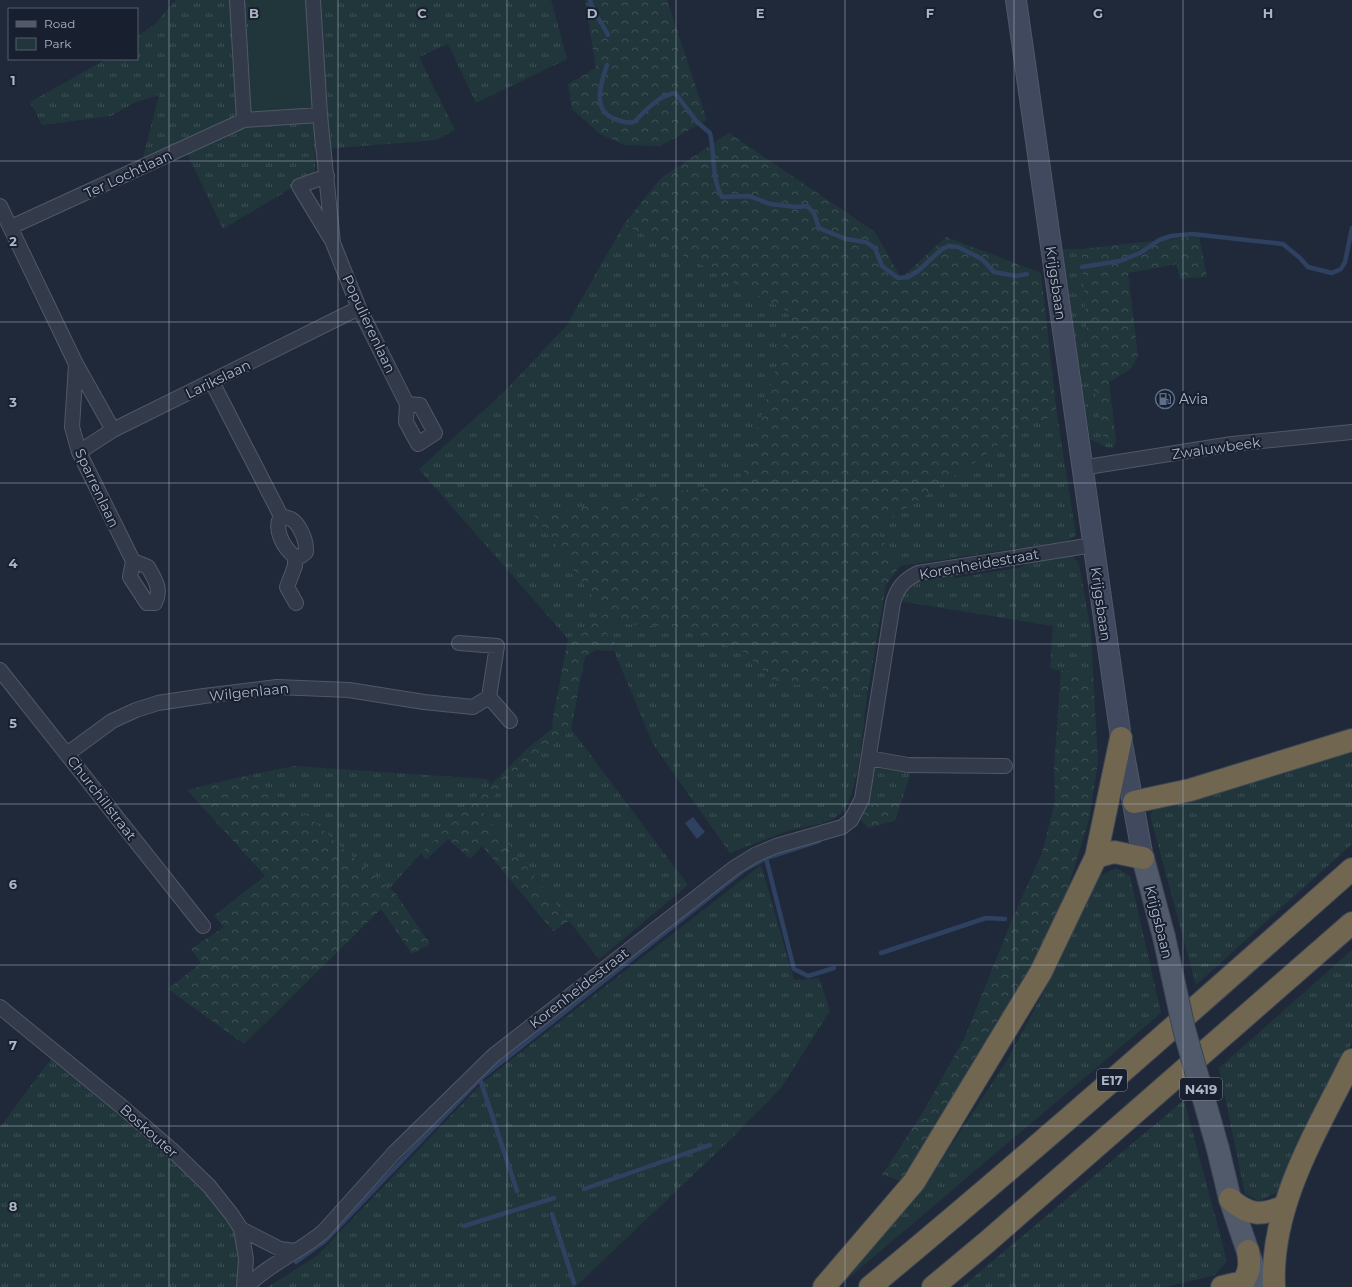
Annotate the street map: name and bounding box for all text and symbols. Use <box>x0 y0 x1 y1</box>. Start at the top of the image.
text: B <box>249 5 259 21</box>
text: C <box>417 5 427 21</box>
text: D <box>587 5 598 21</box>
text: E <box>756 5 765 21</box>
text: F <box>926 5 934 21</box>
text: G <box>1093 5 1103 21</box>
text: H <box>1263 5 1273 21</box>
legend <box>8 8 138 60</box>
text: Road <box>44 16 75 31</box>
text: Park <box>44 36 72 51</box>
text: 1 <box>10 72 16 88</box>
street label: Ter Lochtlaan <box>81 146 175 202</box>
text: 2 <box>9 233 17 249</box>
street label: Krijgsbaan <box>1042 245 1070 321</box>
street label: Populierenlaan <box>338 272 400 376</box>
street label: Larikslaan <box>182 355 254 403</box>
fuel station icon: Avia <box>1154 388 1176 410</box>
place label: Avia <box>1179 390 1208 408</box>
text: 3 <box>8 394 17 410</box>
street label: Zwaluwbeek <box>1170 433 1262 463</box>
street label: Sparrenlaan <box>71 446 123 530</box>
street label: Korenheidestraat <box>918 545 1041 583</box>
text: 4 <box>9 555 18 571</box>
street label: Krijgsbaan <box>1087 566 1115 642</box>
street label: Wilgenlaan <box>208 679 290 705</box>
text: 5 <box>9 715 17 731</box>
street label: Churchillstraat <box>63 752 141 844</box>
text: 6 <box>9 876 18 892</box>
street label: Krijgsbaan <box>1141 884 1177 960</box>
street label: Korenheidestraat <box>526 943 633 1032</box>
text: 7 <box>9 1037 17 1053</box>
road number: E17 <box>1097 1069 1127 1091</box>
road number: N419 <box>1180 1078 1222 1100</box>
street label: Boskouter <box>116 1100 182 1162</box>
text: 8 <box>9 1198 18 1214</box>

